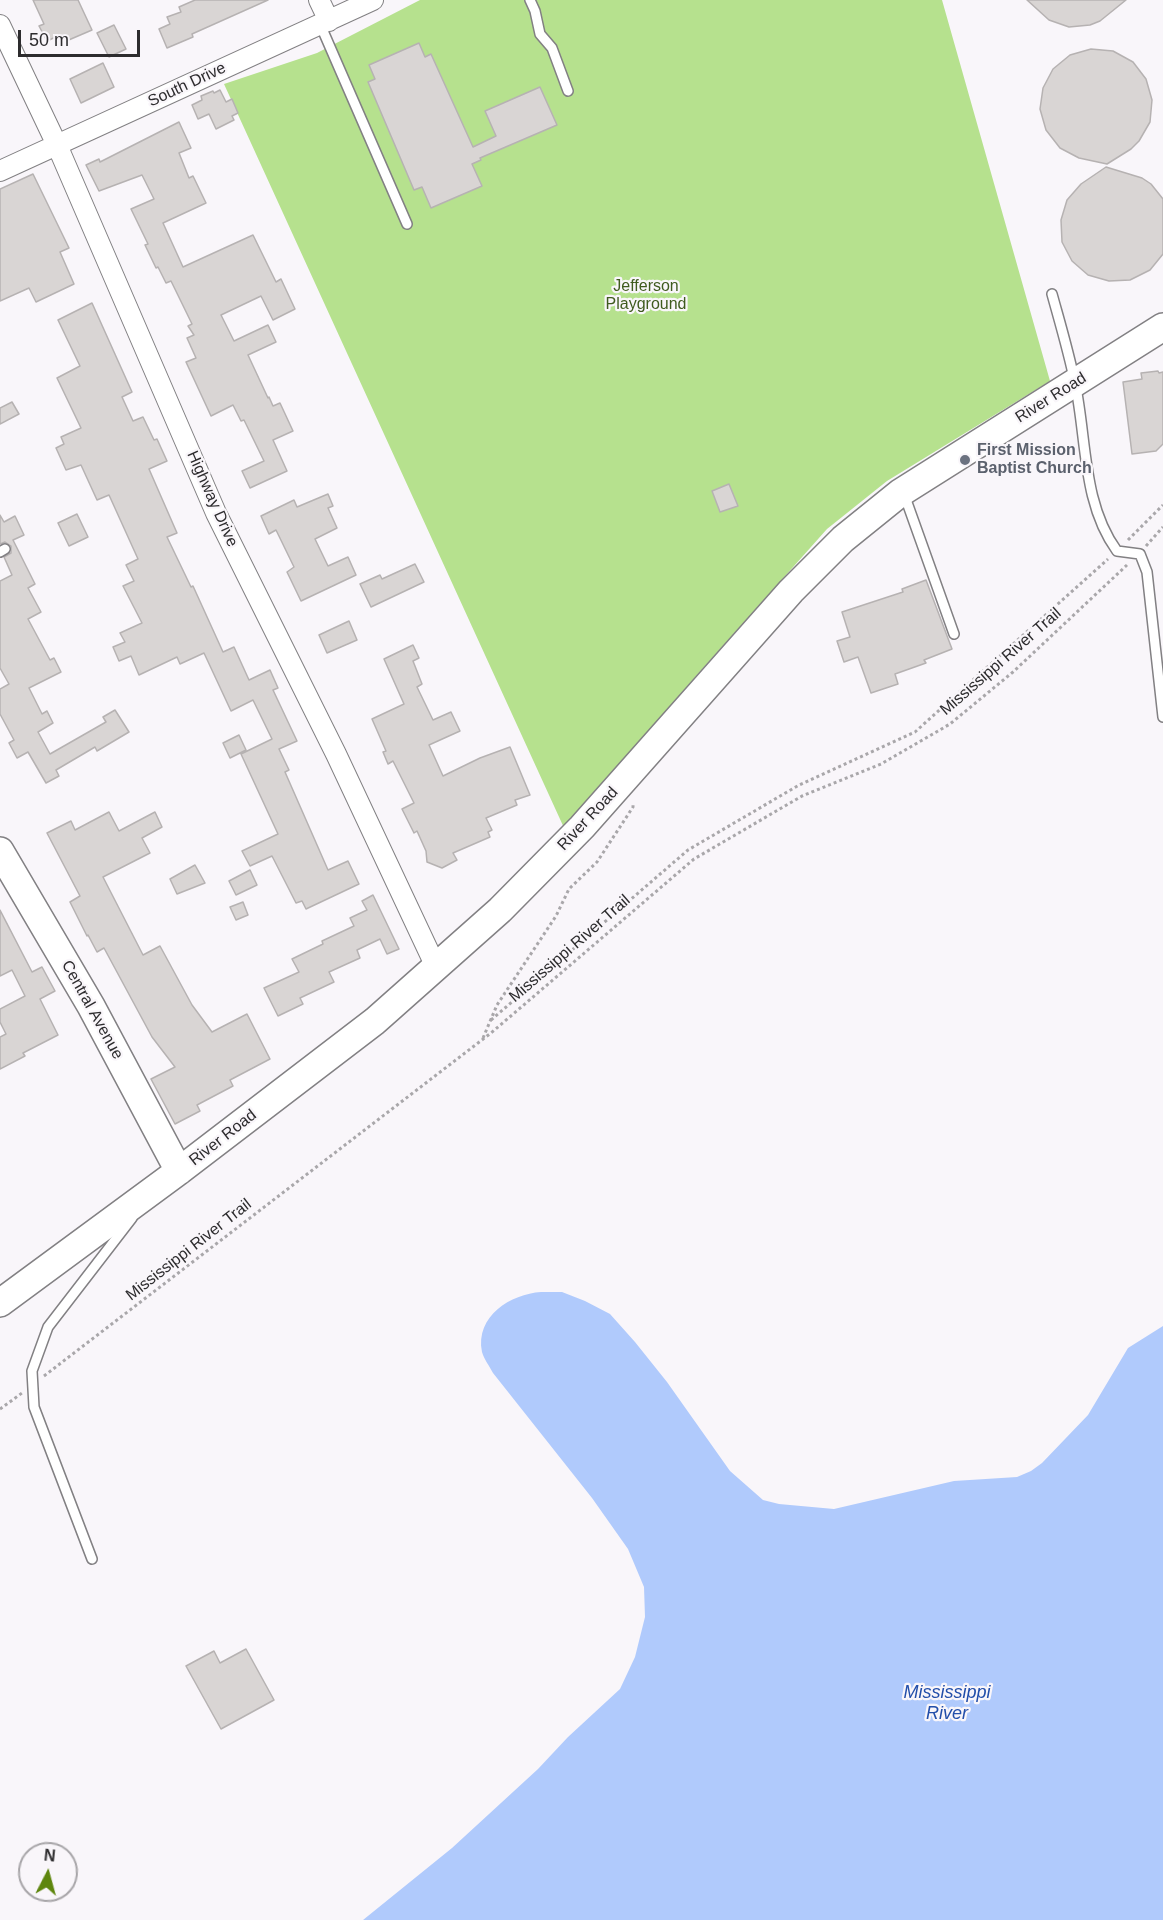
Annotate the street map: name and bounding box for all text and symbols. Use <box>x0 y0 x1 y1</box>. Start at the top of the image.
scale bar <box>21 18 142 56</box>
text: 50 m <box>29 30 69 50</box>
street label: South Drive <box>145 59 229 111</box>
park label: Jefferson Playground <box>606 277 686 315</box>
street label: River Road <box>1012 369 1090 427</box>
place label: First Mission Baptist Church <box>977 441 1092 479</box>
street label: Highway Drive <box>182 448 242 550</box>
marker: First Mission Baptist Church <box>958 453 972 467</box>
street label: Mississippi River Trail <box>937 604 1065 720</box>
street label: River Road <box>554 783 622 855</box>
street label: Mississippi River Trail <box>506 891 634 1007</box>
street label: Central Avenue <box>57 957 127 1063</box>
street label: River Road <box>186 1106 260 1170</box>
street label: Mississippi River Trail <box>122 1195 256 1305</box>
water label: Mississippi River <box>903 1682 991 1724</box>
north arrow <box>18 1842 78 1902</box>
text: N <box>43 1847 56 1865</box>

